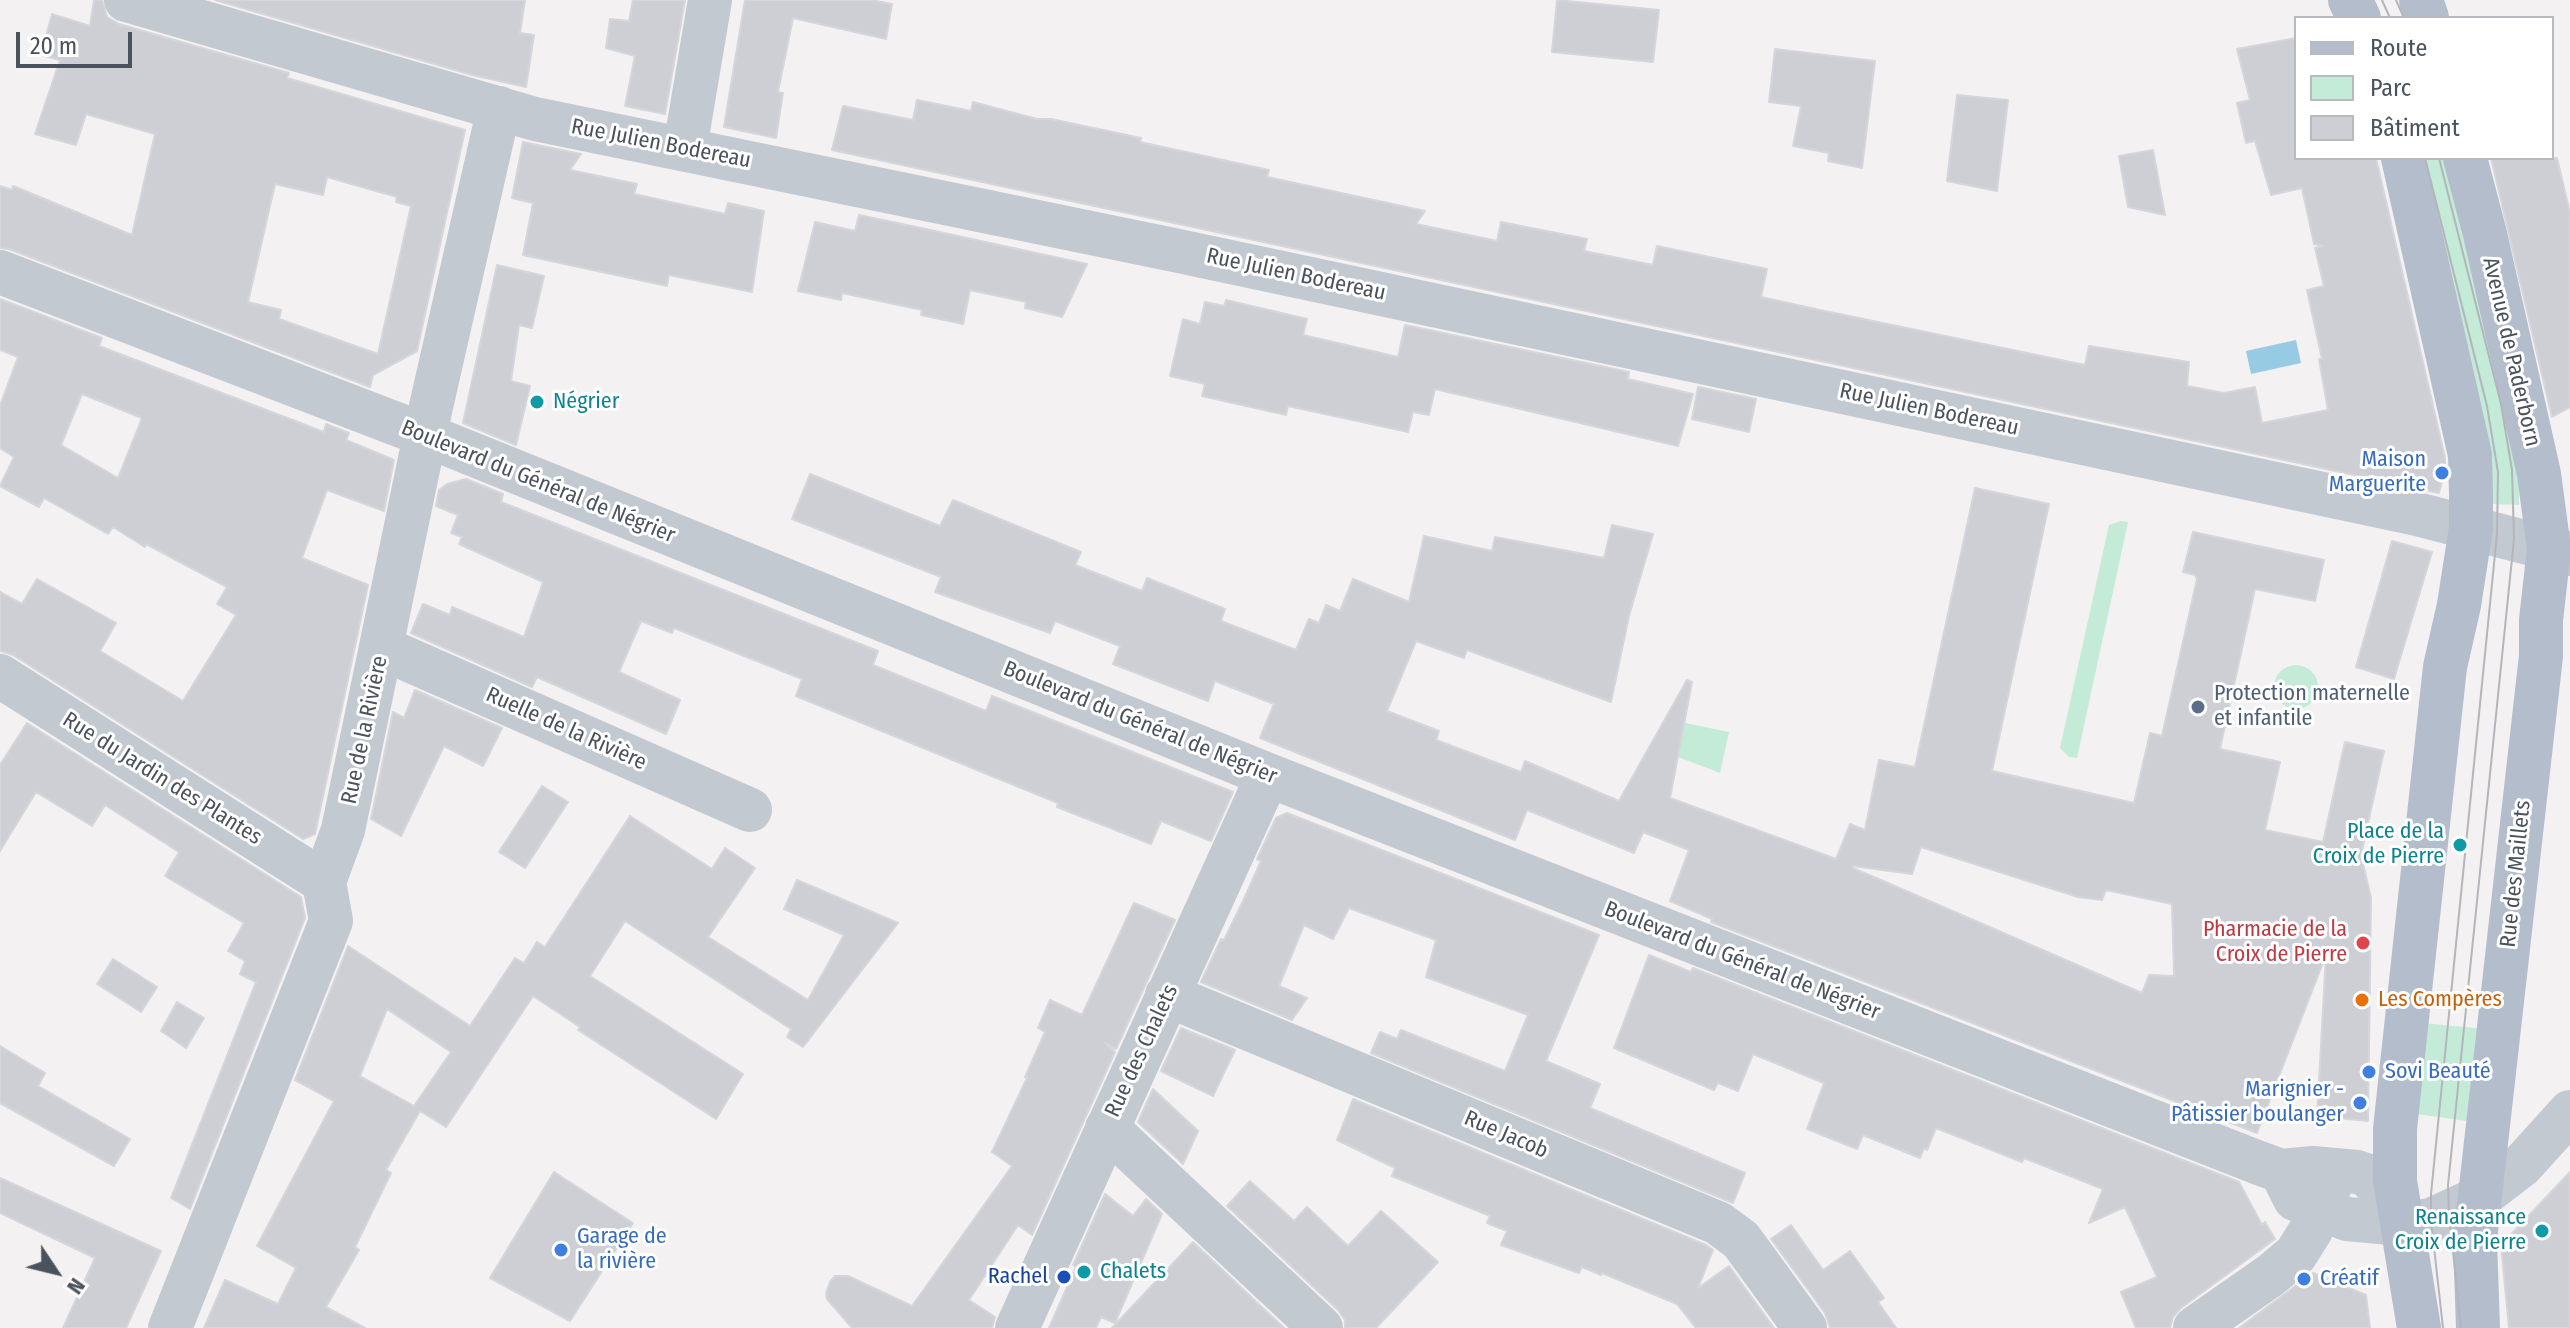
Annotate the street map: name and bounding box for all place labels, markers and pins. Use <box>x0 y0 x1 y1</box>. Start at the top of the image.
place label: Négrier <box>553 389 619 415</box>
marker: Négrier <box>528 393 546 411</box>
place label: Maison Marguerite <box>2329 447 2426 498</box>
marker: Maison Marguerite <box>2433 464 2451 482</box>
place label: Protection maternelle et infantile <box>2214 681 2410 732</box>
marker: Protection maternelle et infantile <box>2189 698 2207 716</box>
place label: Place de la Croix de Pierre <box>2313 819 2444 870</box>
marker: Place de la Croix de Pierre <box>2451 836 2469 854</box>
place label: Pharmacie de la Croix de Pierre <box>2203 917 2347 968</box>
marker: Pharmacie de la Croix de Pierre <box>2354 934 2372 952</box>
place label: Les Compères <box>2378 987 2502 1013</box>
marker: Les Compères <box>2353 991 2371 1009</box>
place label: Sovi Beauté <box>2385 1059 2491 1085</box>
marker: Sovi Beauté <box>2360 1063 2378 1081</box>
place label: Marignier - Pâtissier boulanger <box>2171 1077 2344 1128</box>
marker: Marignier - Pâtissier boulanger <box>2351 1094 2369 1112</box>
place label: Renaissance Croix de Pierre <box>2395 1205 2526 1256</box>
marker: Renaissance Croix de Pierre <box>2533 1222 2551 1240</box>
place label: Garage de la rivière <box>577 1224 667 1276</box>
marker: Garage de la rivière <box>552 1241 570 1259</box>
place label: Chalets <box>1100 1259 1166 1285</box>
marker: Chalets <box>1075 1263 1093 1281</box>
place label: Rachel <box>988 1264 1048 1290</box>
place label: Créatif <box>2320 1266 2379 1292</box>
marker: Rachel <box>1055 1268 1073 1286</box>
marker: Créatif <box>2295 1270 2313 1288</box>

